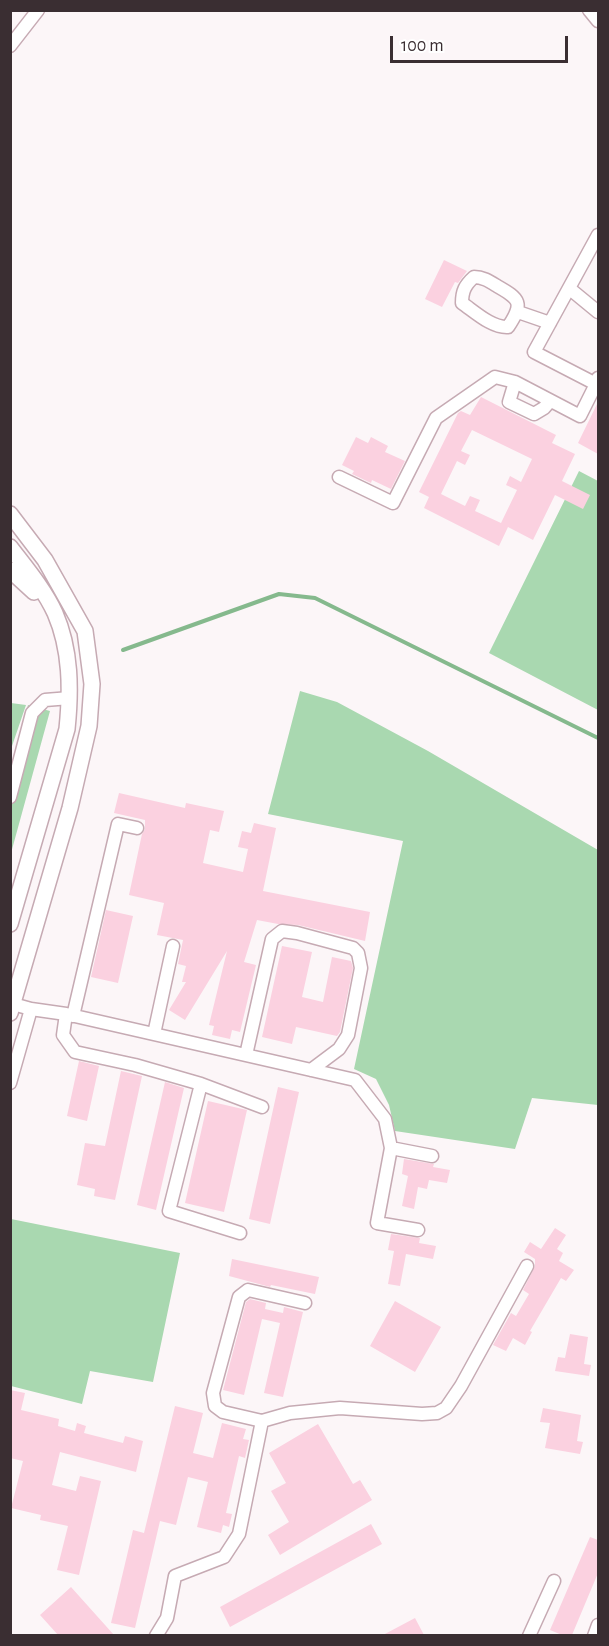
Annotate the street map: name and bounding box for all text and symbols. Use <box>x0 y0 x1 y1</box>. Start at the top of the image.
scale bar <box>393 24 572 62</box>
text: 100 m <box>401 37 444 55</box>

